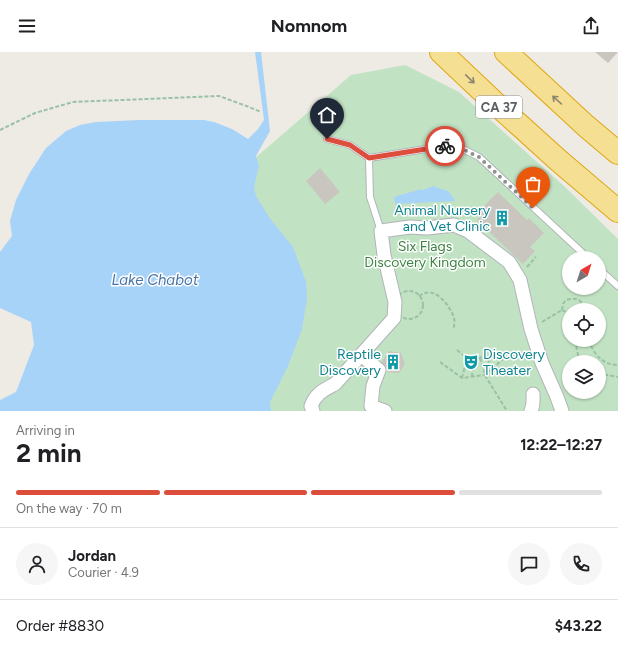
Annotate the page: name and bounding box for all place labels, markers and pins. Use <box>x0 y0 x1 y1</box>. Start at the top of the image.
pin <box>310 98 344 139</box>
pin <box>516 167 550 208</box>
place label: Animal Nursery and Vet Clinic <box>394 202 491 235</box>
building icon: Animal Nursery and Vet Clinic <box>493 209 511 227</box>
place label: Reptile Discovery <box>319 346 382 379</box>
place label: Discovery Theater <box>483 346 545 379</box>
building icon: Reptile Discovery <box>384 353 402 371</box>
theatre icon: Discovery Theater <box>462 353 480 371</box>

